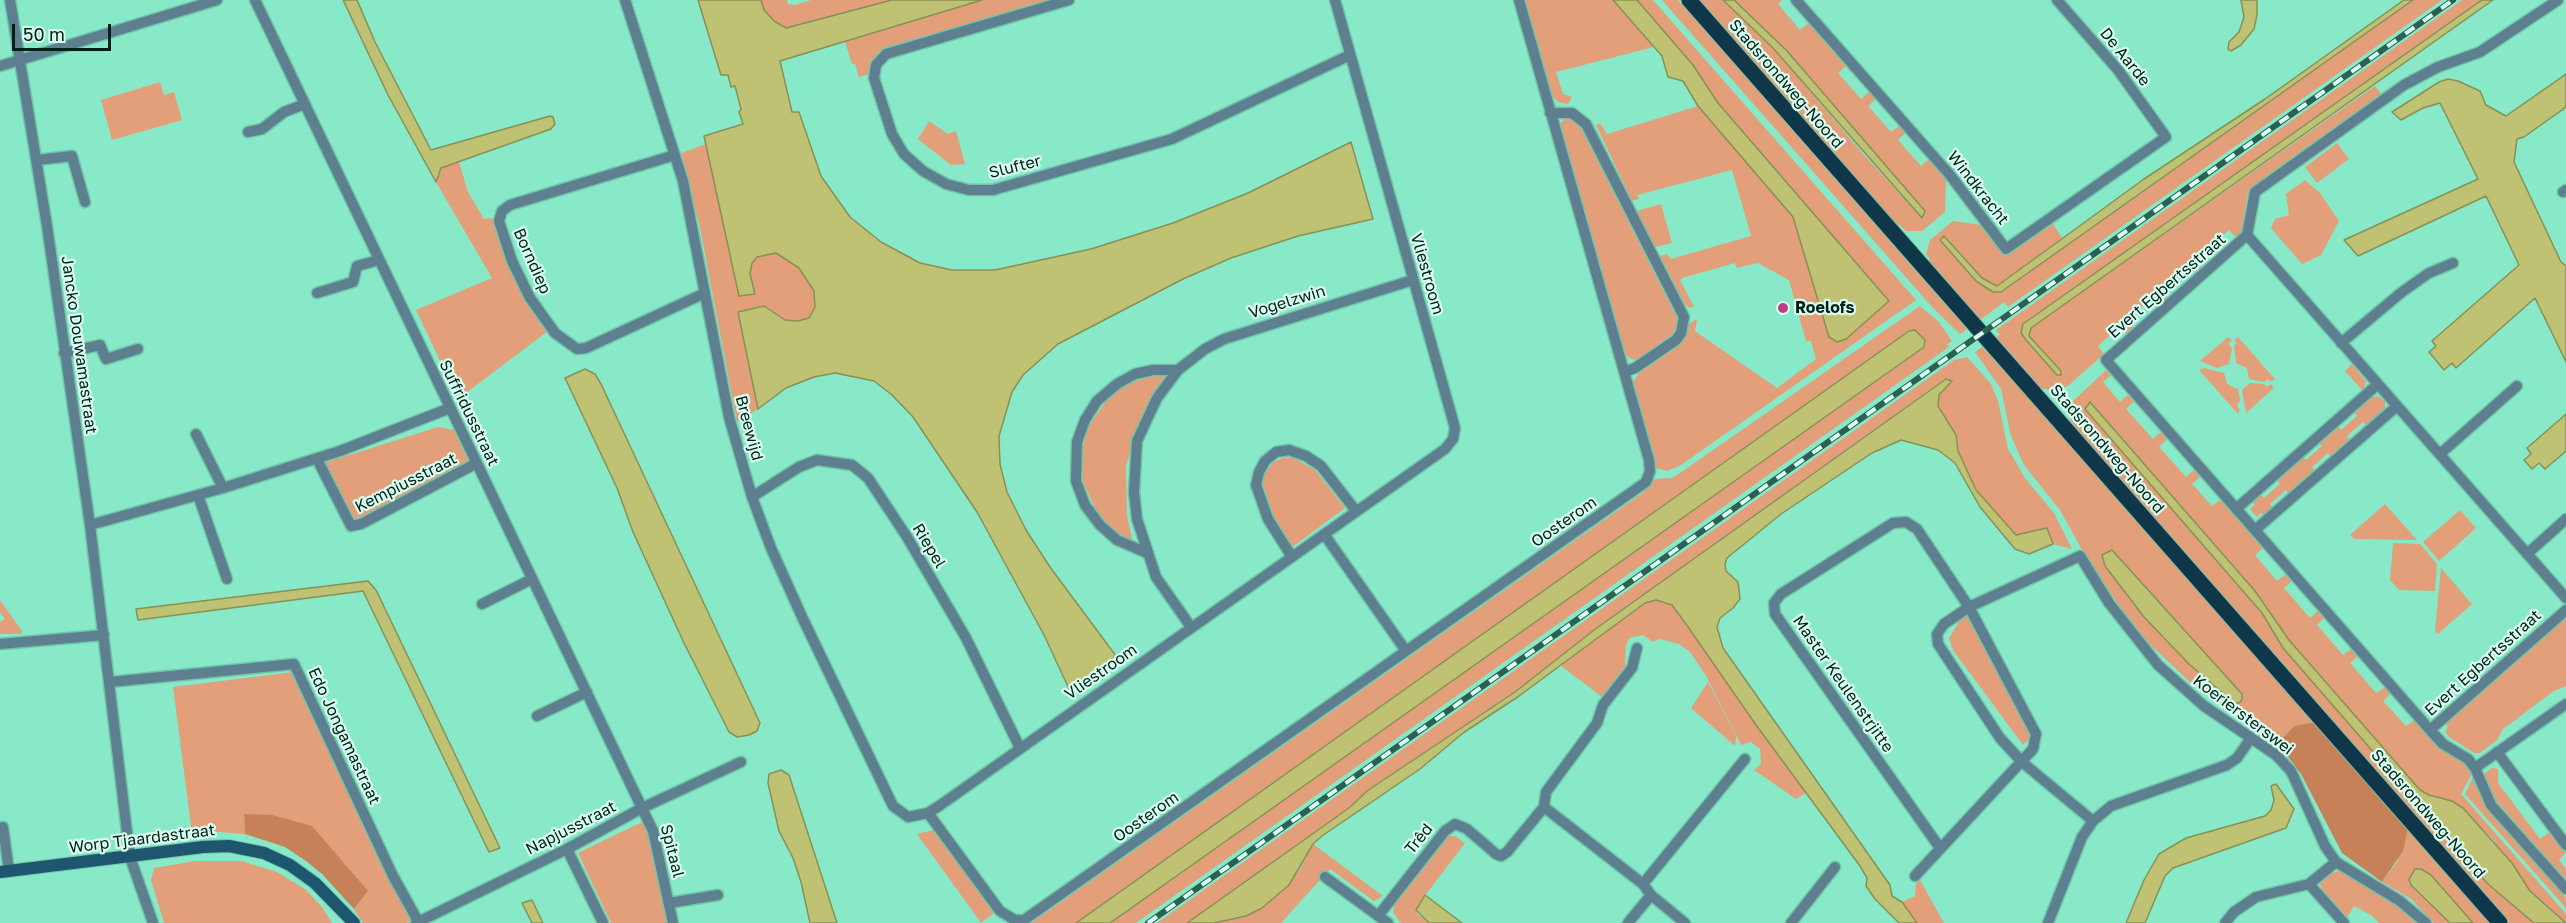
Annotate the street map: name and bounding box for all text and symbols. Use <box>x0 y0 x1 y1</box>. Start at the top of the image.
scale bar <box>15 12 114 50</box>
street label: Stadsrondweg-Noord <box>1725 16 1847 152</box>
text: 50 m <box>23 23 65 45</box>
street label: De Aarde <box>2096 24 2154 90</box>
street label: Windkracht <box>1943 147 2013 229</box>
street label: Slufter <box>987 151 1043 183</box>
street label: Borndiep <box>509 225 555 297</box>
street label: Evert Egbertsstraat <box>2104 230 2230 342</box>
street label: Vliestroom <box>1406 231 1448 317</box>
street label: Jancko Douwamastraat <box>57 255 101 435</box>
street label: Vogelzwin <box>1246 281 1328 323</box>
place label: Roelofs <box>1795 298 1854 318</box>
marker: Roelofs <box>1776 301 1790 315</box>
street label: Suffridusstraat <box>435 357 503 469</box>
street label: Stadsrondweg-Noord <box>2046 381 2168 517</box>
street label: Breewijd <box>731 393 767 463</box>
street label: Kempiusstraat <box>352 449 460 517</box>
street label: Oosterom <box>1528 493 1600 551</box>
street label: Riepel <box>908 520 950 572</box>
street label: Evert Egbertsstraat <box>2421 606 2545 720</box>
street label: Master Keulenstrjitte <box>1789 612 1897 756</box>
street label: Vliestroom <box>1061 640 1141 704</box>
street label: Edo Jongamastraat <box>304 665 384 807</box>
street label: Koeriersterswei <box>2189 671 2297 759</box>
street label: Stadsrondweg-Noord <box>2367 746 2489 882</box>
street label: Oosterom <box>1110 788 1182 846</box>
street label: Napjusstraat <box>523 797 619 859</box>
street label: Trêd <box>1401 820 1437 858</box>
street label: Worp Tjaardastraat <box>68 821 216 857</box>
street label: Spitaal <box>656 822 688 880</box>

